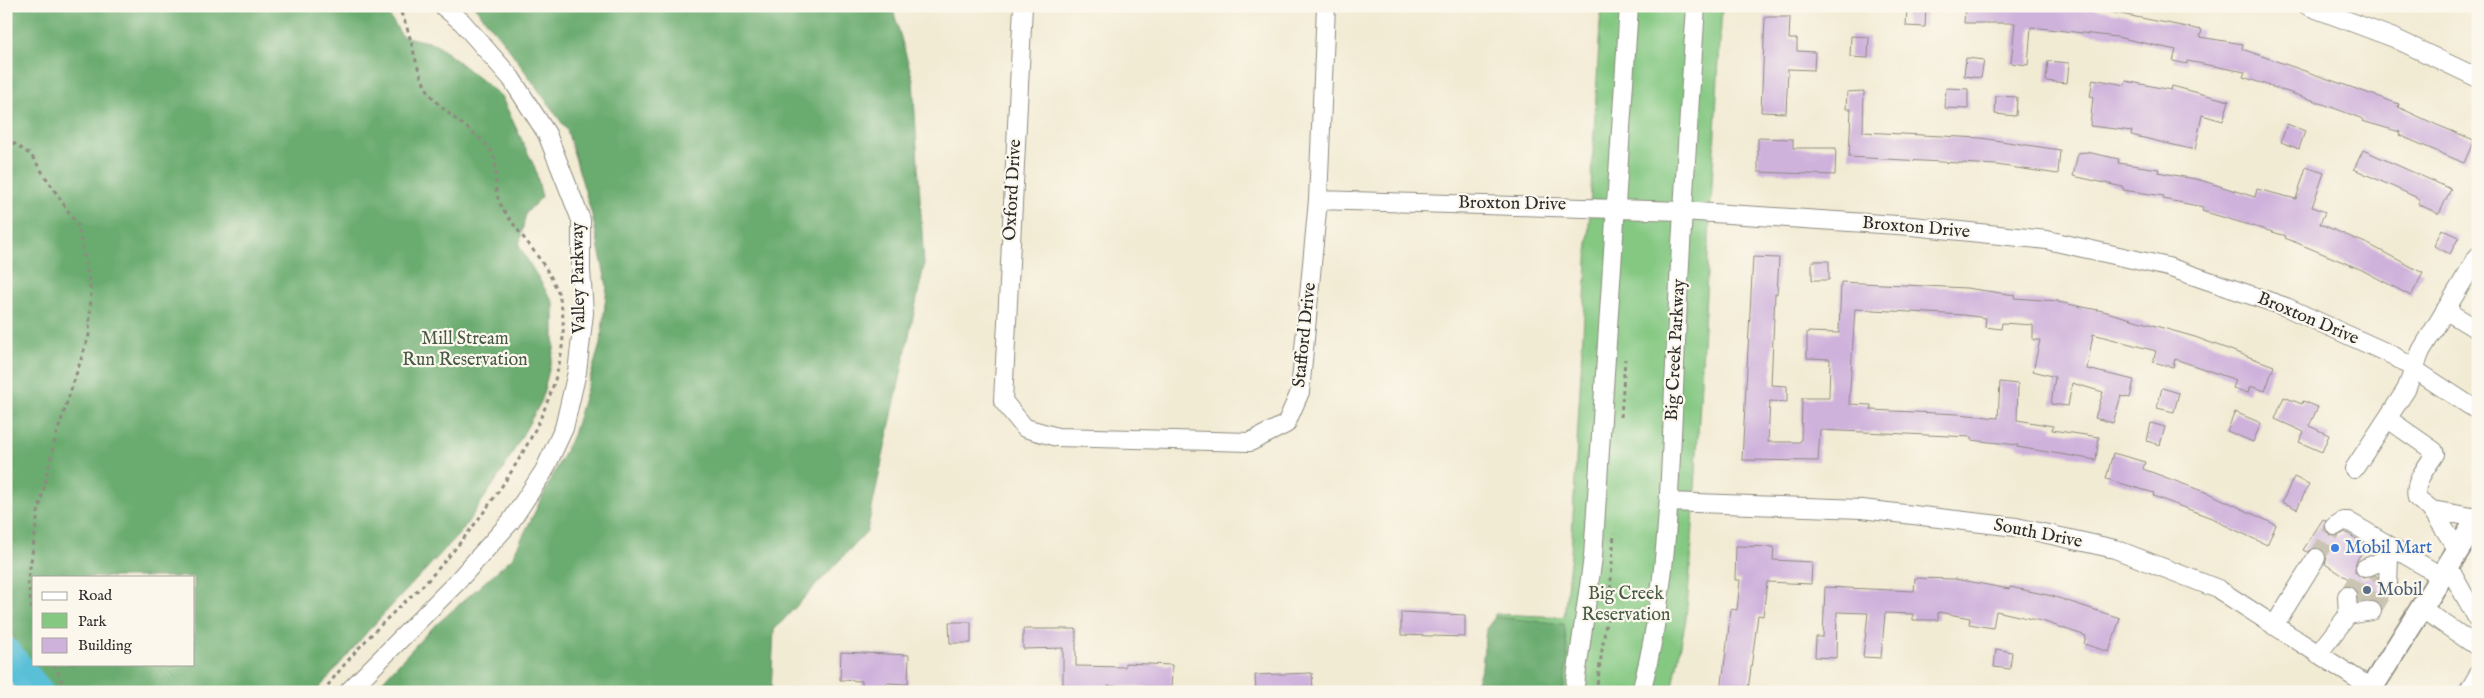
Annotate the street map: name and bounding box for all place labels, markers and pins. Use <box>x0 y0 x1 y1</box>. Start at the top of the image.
place label: Mobil Mart <box>2345 537 2432 560</box>
marker: Mobil Mart <box>2329 542 2341 554</box>
place label: Mobil <box>2377 579 2423 602</box>
marker: Mobil <box>2361 584 2373 596</box>

